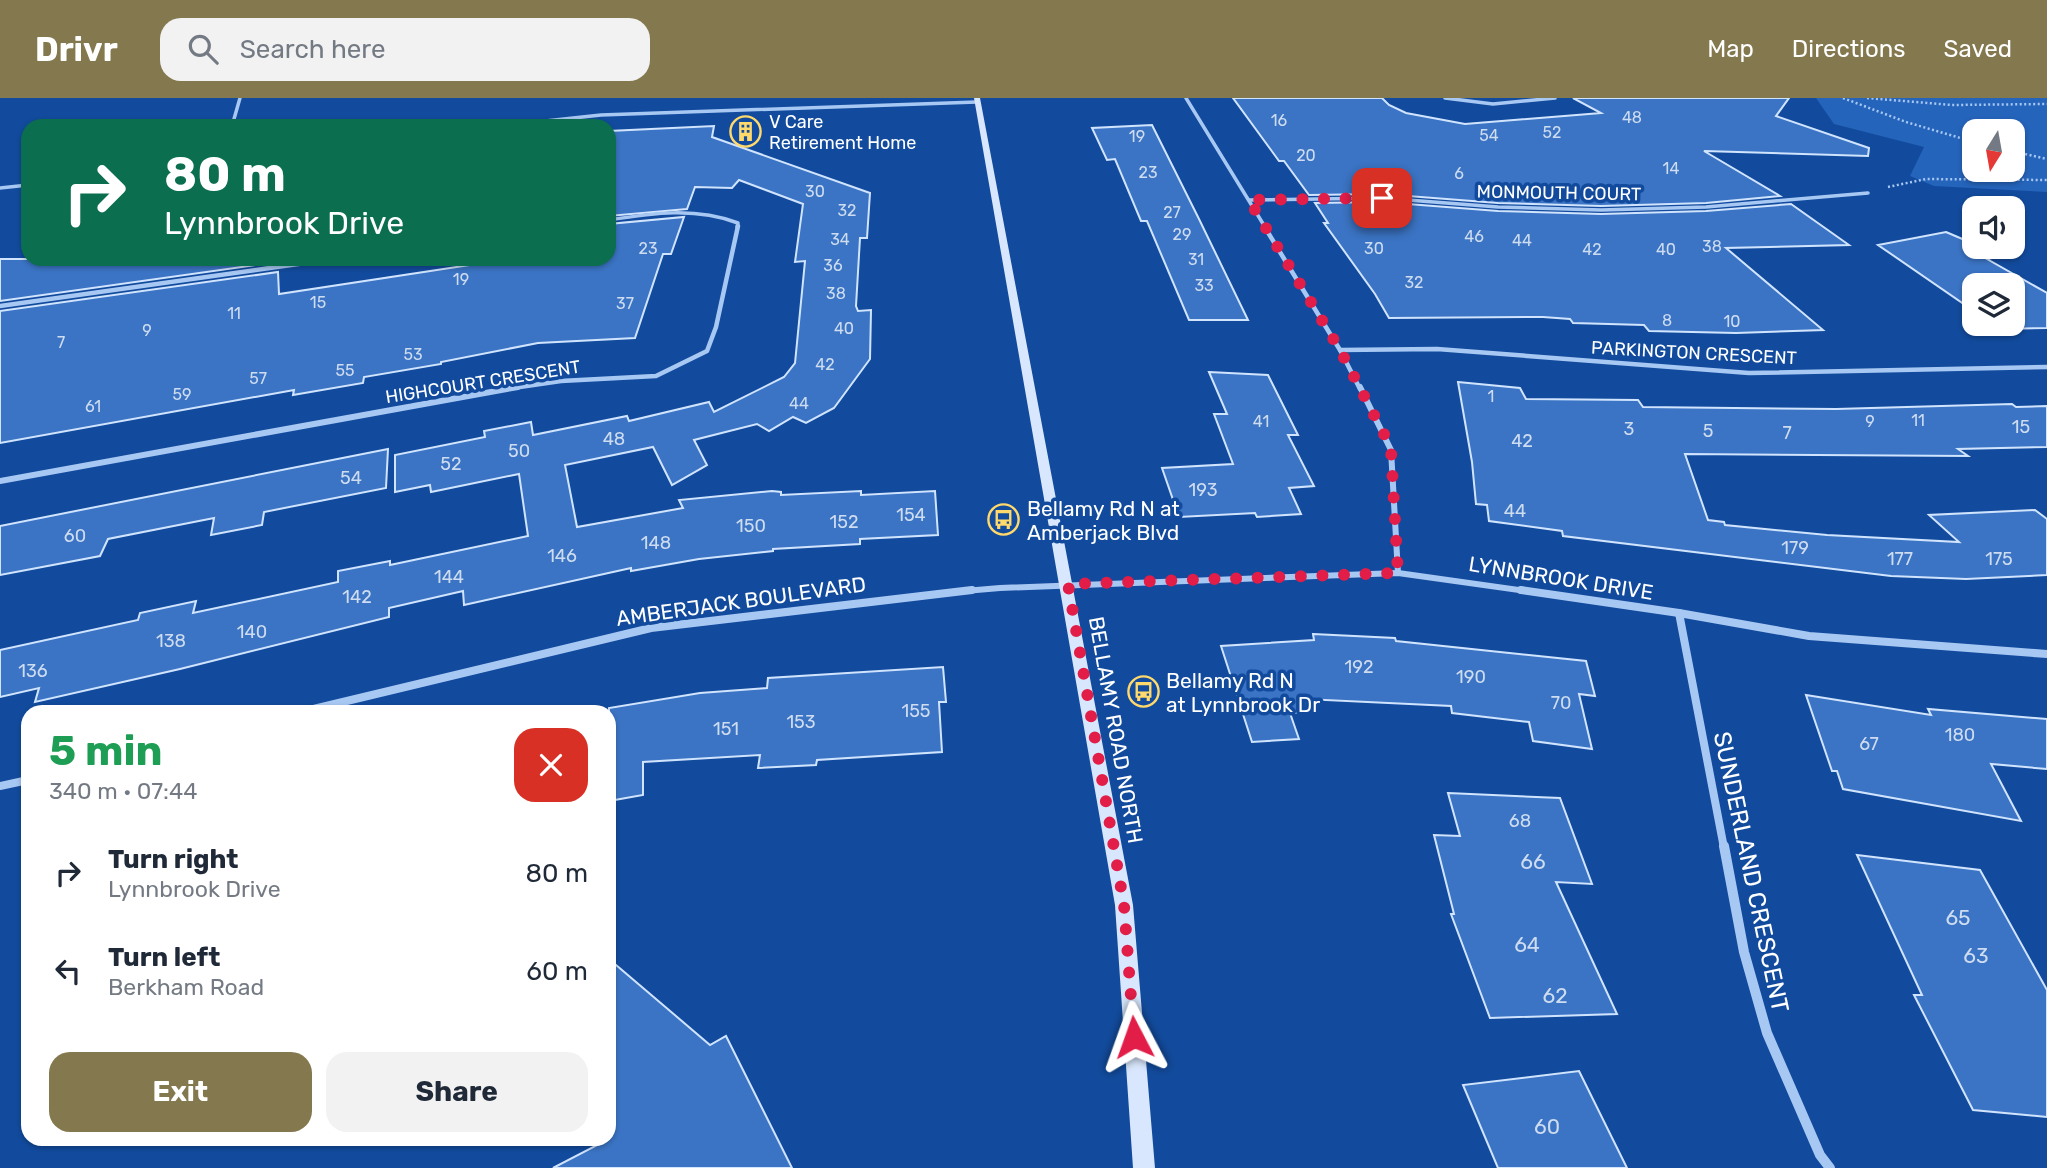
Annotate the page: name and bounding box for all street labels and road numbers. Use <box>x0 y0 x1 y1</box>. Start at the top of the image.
street label: MONMOUTH COURT <box>1477 181 1641 205</box>
street label: PARKINGTON CRESCENT <box>1591 337 1797 369</box>
street label: HIGHCOURT CRESCENT <box>384 356 582 408</box>
street label: LYNNBROOK DRIVE <box>1467 551 1655 605</box>
street label: AMBERJACK BOULEVARD <box>615 571 867 631</box>
street label: BELLAMY ROAD NORTH <box>1084 614 1148 846</box>
street label: SUNDERLAND CRESCENT <box>1708 729 1794 1015</box>

